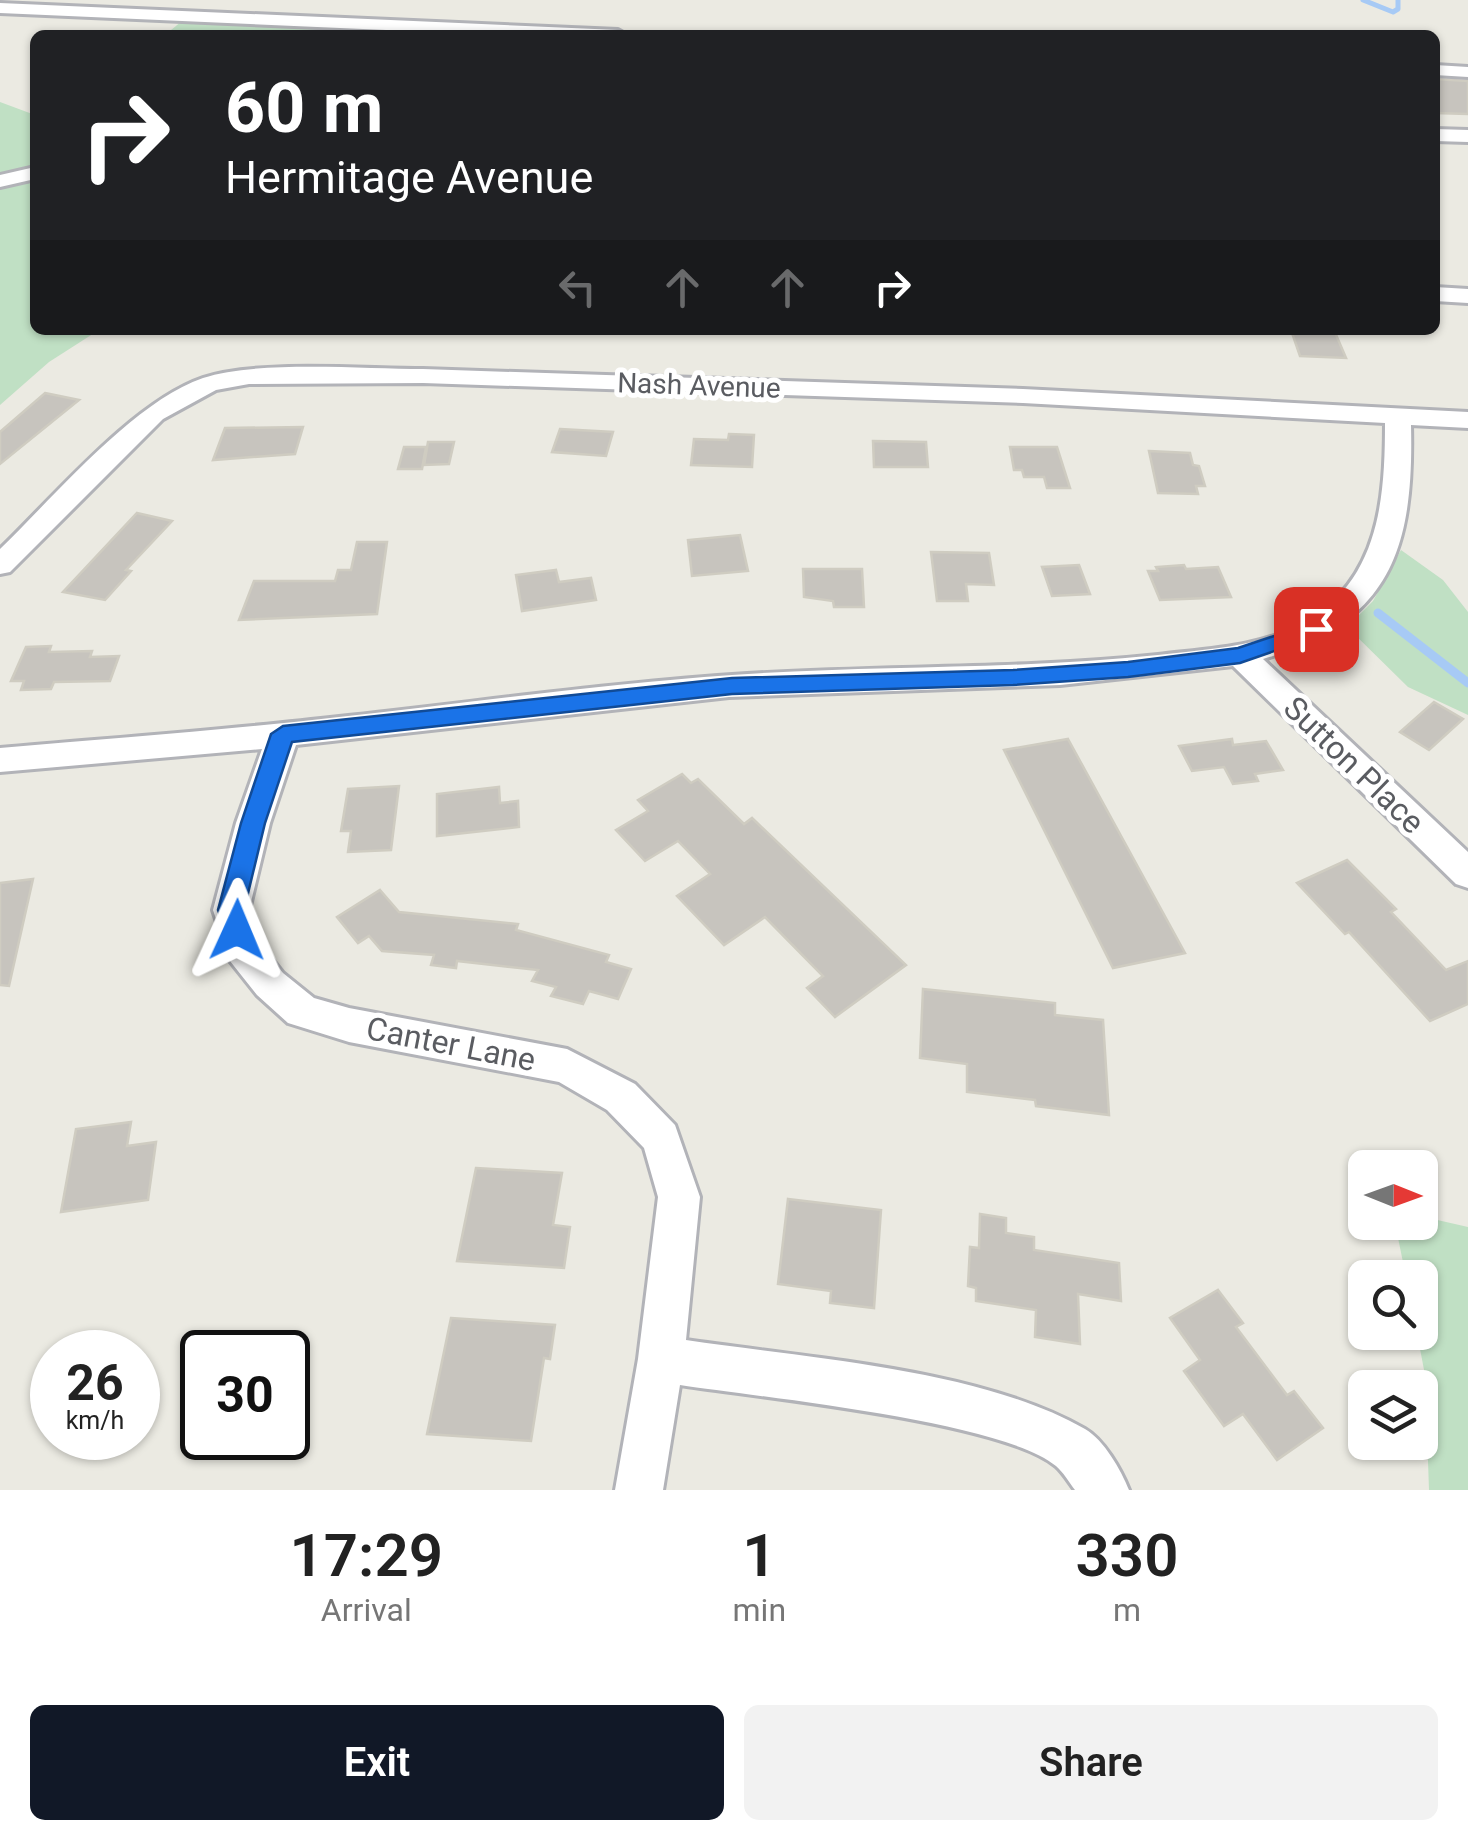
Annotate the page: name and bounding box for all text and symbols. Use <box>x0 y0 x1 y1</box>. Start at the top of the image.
text: 60 m <box>225 67 383 149</box>
icon: right <box>60 70 190 200</box>
text: Hermitage Avenue <box>225 151 593 204</box>
icon: left <box>550 260 605 315</box>
icon: ahead <box>655 260 710 315</box>
icon: ahead <box>760 260 815 315</box>
icon: right <box>865 260 920 315</box>
street label: Nash Avenue <box>617 366 781 405</box>
pin <box>1274 587 1359 672</box>
icon: arrive <box>1289 602 1344 657</box>
street label: Sutton Place <box>1276 689 1432 841</box>
position arrow <box>185 878 289 982</box>
street label: Canter Lane <box>363 1009 539 1079</box>
north arrow <box>1348 1150 1438 1240</box>
map controls <box>1348 1150 1438 1460</box>
button: search <box>1348 1260 1438 1350</box>
speed limit sign: 30 <box>180 1330 310 1460</box>
text: 26 <box>66 1354 124 1412</box>
button: layers <box>1348 1370 1438 1460</box>
text: km/h <box>66 1406 124 1435</box>
text: 17:29 <box>290 1520 443 1591</box>
text: 1 <box>742 1520 776 1591</box>
text: 330 <box>1076 1520 1178 1591</box>
text: Arrival <box>321 1591 412 1629</box>
text: min <box>733 1591 786 1629</box>
text: m <box>1113 1591 1141 1629</box>
button: Exit <box>30 1705 724 1820</box>
button: Share <box>744 1705 1438 1820</box>

